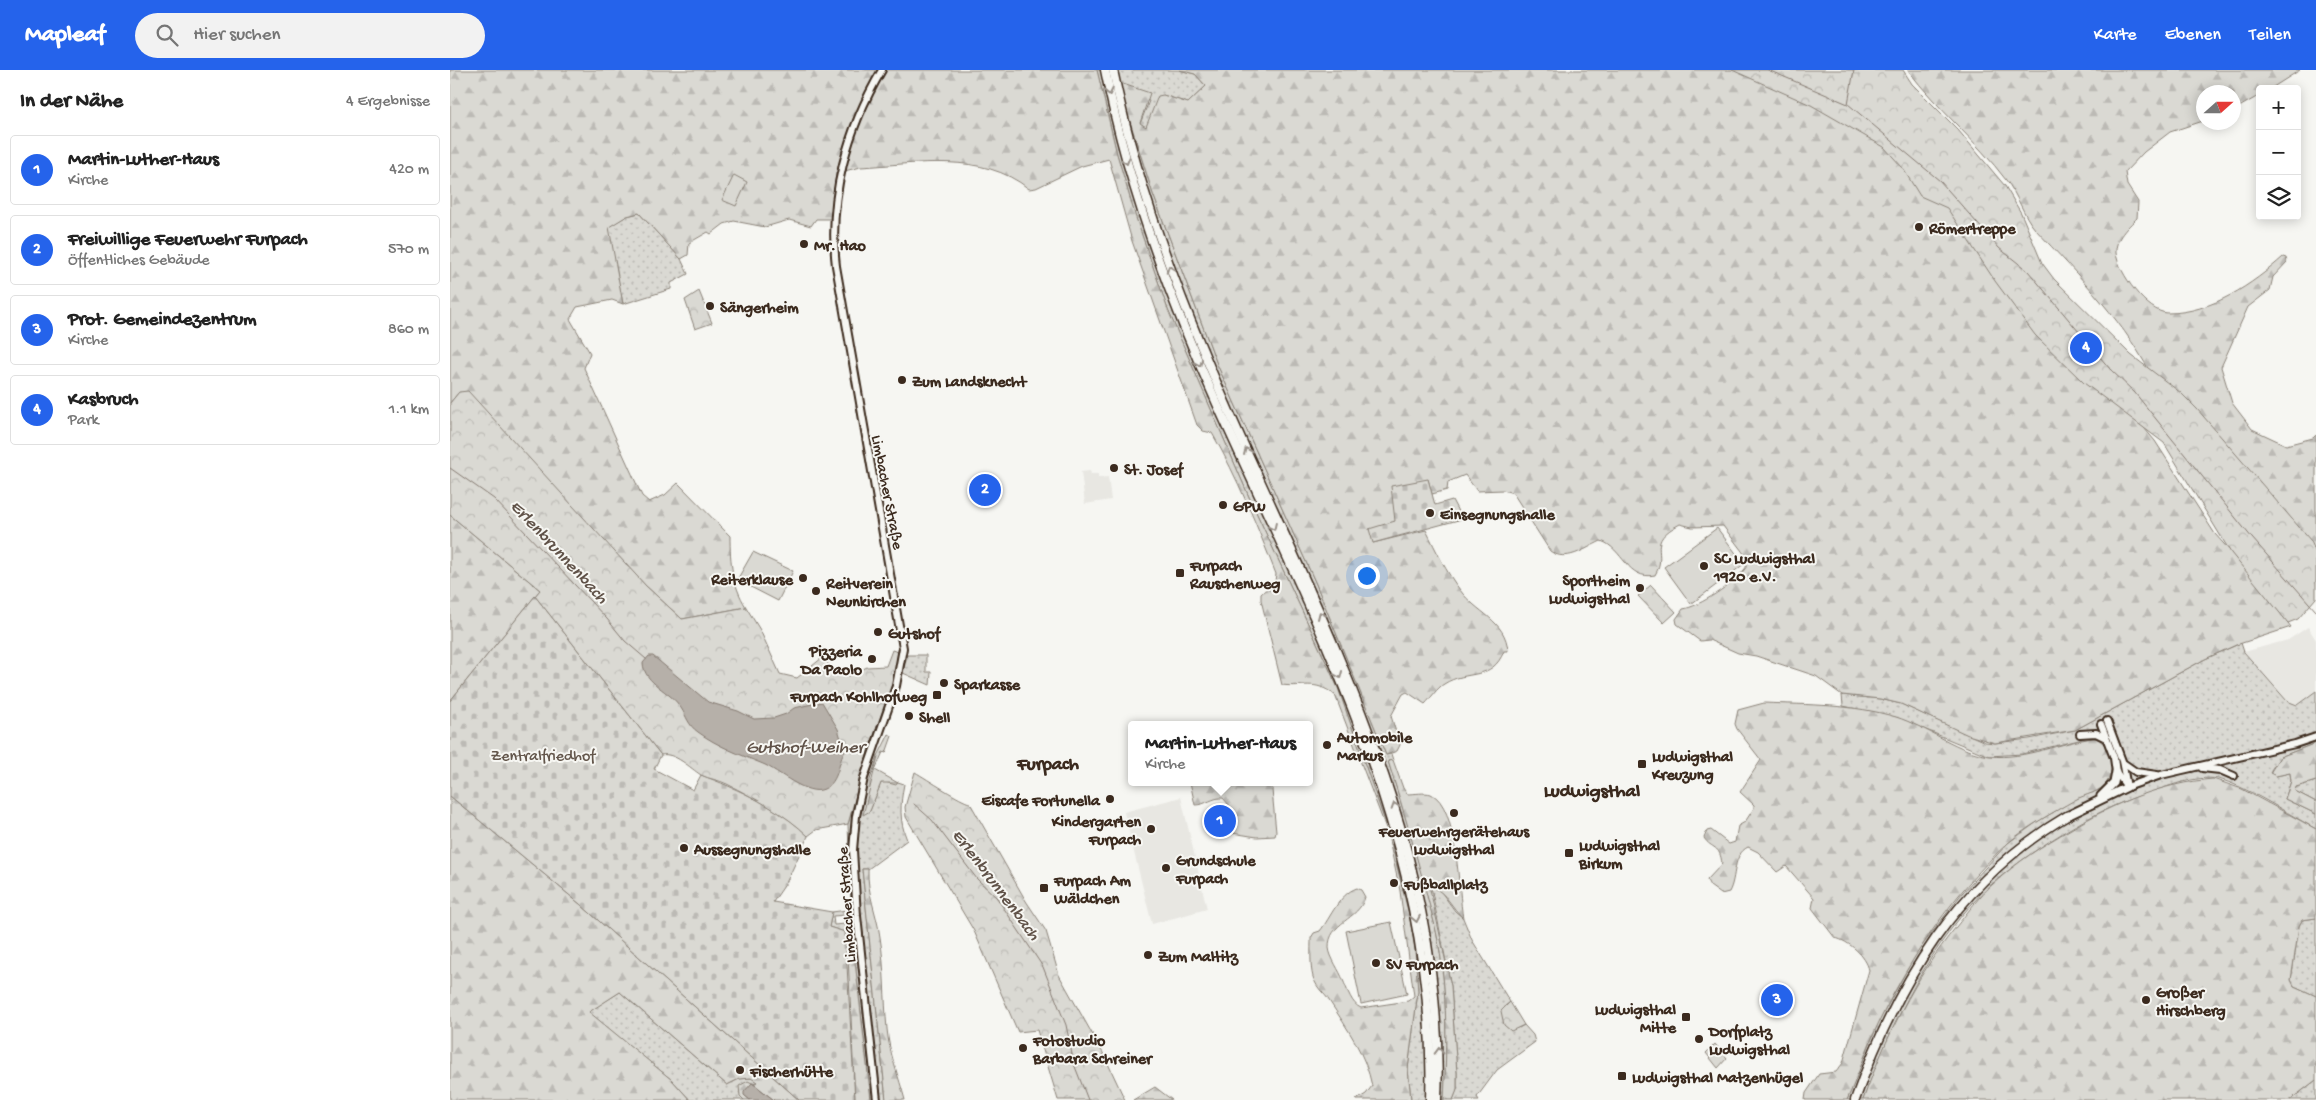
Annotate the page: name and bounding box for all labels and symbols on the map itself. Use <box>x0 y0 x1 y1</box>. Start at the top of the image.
north arrow <box>2196 85 2241 130</box>
one-way arrow <box>1103 87 1114 96</box>
one-way arrow <box>1120 156 1131 165</box>
marker: Römertreppe <box>1913 221 1925 233</box>
place label: Römertreppe <box>1928 221 2016 240</box>
marker: Mr. Hao <box>798 238 810 250</box>
place label: Mr. Hao <box>814 238 867 257</box>
one-way arrow <box>1166 265 1176 274</box>
marker: Sängerheim <box>704 300 716 312</box>
place label: Sängerheim <box>720 300 799 319</box>
pin: 4 <box>2070 329 2102 367</box>
one-way arrow <box>1193 358 1204 367</box>
marker: Zum Landsknecht <box>896 374 908 386</box>
place label: Zum Landsknecht <box>912 374 1028 393</box>
street label: Limbacher Straße <box>865 434 906 552</box>
one-way arrow <box>1242 447 1253 456</box>
place label: St. Josef <box>1124 461 1185 481</box>
marker: St. Josef <box>1108 462 1120 474</box>
pin: 2 <box>969 471 1001 509</box>
water label: Erlenbrunnenbach <box>505 497 612 609</box>
marker: GPW <box>1217 499 1229 511</box>
place label: GPW <box>1233 499 1266 518</box>
marker: Einsegnungshalle <box>1424 507 1436 519</box>
place label: Einsegnungshalle <box>1440 507 1556 526</box>
one-way arrow <box>1266 522 1277 531</box>
place label: SC Ludwigsthal 1920 e.V. <box>1713 551 1815 588</box>
place label: Furpach Rauschenweg <box>1189 558 1280 595</box>
marker: SC Ludwigsthal 1920 e.V. <box>1698 560 1710 572</box>
your location <box>1354 563 1380 589</box>
marker: Furpach Rauschenweg <box>1174 567 1186 579</box>
place label: Reiterklause <box>710 572 794 591</box>
marker: Reiterklause <box>797 572 809 584</box>
place label: Sportheim Ludwigsthal <box>1549 573 1631 610</box>
place label: Reitverein Neunkirchen <box>825 576 906 613</box>
marker: Sportheim Ludwigsthal <box>1634 582 1646 594</box>
marker: Reitverein Neunkirchen <box>810 585 822 597</box>
one-way arrow <box>1317 611 1328 620</box>
place label: Gutshof <box>888 625 942 645</box>
marker: Gutshof <box>872 626 884 638</box>
place label: Pizzeria Da Paolo <box>799 644 863 681</box>
marker: Pizzeria Da Paolo <box>866 653 878 665</box>
one-way arrow <box>1333 670 1343 679</box>
marker: Sparkasse <box>938 677 950 689</box>
place label: Sparkasse <box>954 677 1021 696</box>
place label: Furpach Kohlhofweg <box>789 688 927 708</box>
marker: Furpach Kohlhofweg <box>931 689 943 701</box>
marker: Shell <box>903 710 915 722</box>
place label: Shell <box>919 710 951 729</box>
place label: Automobile Markus <box>1336 730 1413 767</box>
water label: Gutshof-Weiher <box>746 738 868 759</box>
marker: Automobile Markus <box>1321 739 1333 751</box>
park label: Zentralfriedhof <box>491 748 596 767</box>
place label: Ludwigsthal Kreuzung <box>1651 749 1734 786</box>
district label: Furpach <box>1016 754 1080 777</box>
marker: Ludwigsthal Kreuzung <box>1636 758 1648 770</box>
district label: Ludwigsthal <box>1544 781 1640 804</box>
place label: Eiscafe Fortunella <box>981 792 1101 812</box>
marker: Eiscafe Fortunella <box>1104 793 1116 805</box>
pin: 1 <box>1204 802 1236 840</box>
one-way arrow <box>1391 802 1401 811</box>
marker: Feuerwehrgerätehaus Ludwigsthal <box>1448 807 1460 819</box>
place label: Kindergarten Furpach <box>1051 814 1141 851</box>
marker: Kindergarten Furpach <box>1145 823 1157 835</box>
place label: Feuerwehrgerätehaus Ludwigsthal <box>1378 824 1530 861</box>
water label: Erlenbrunnenbach <box>946 826 1044 946</box>
place label: Ludwigsthal Birkum <box>1578 838 1661 875</box>
marker: Aussegnungshalle <box>678 842 690 854</box>
place label: Aussegnungshalle <box>693 842 811 861</box>
street label: Limbacher Straße <box>835 845 862 963</box>
marker: Ludwigsthal Birkum <box>1563 847 1575 859</box>
place label: Grundschule Furpach <box>1175 853 1256 890</box>
marker: Grundschule Furpach <box>1160 862 1172 874</box>
place label: Furpach Am Wäldchen <box>1053 873 1131 910</box>
marker: Fußballplatz <box>1388 877 1400 889</box>
place label: Fußballplatz <box>1403 877 1489 896</box>
marker: Furpach Am Wäldchen <box>1038 882 1050 894</box>
one-way arrow <box>1411 915 1421 924</box>
marker: Zum Maltitz <box>1142 949 1154 961</box>
place label: Zum Maltitz <box>1158 949 1239 968</box>
marker: SV Furpach <box>1370 957 1382 969</box>
place label: SV Furpach <box>1386 957 1459 976</box>
pin: 3 <box>1761 981 1793 1019</box>
place label: Großer Hirschberg <box>2156 985 2226 1022</box>
marker: Großer Hirschberg <box>2140 994 2152 1006</box>
place label: Ludwigsthal Mitte <box>1595 1002 1677 1039</box>
marker: Ludwigsthal Mitte <box>1680 1011 1692 1023</box>
place label: Dorfplatz Ludwigsthal <box>1707 1023 1791 1061</box>
place label: Fotostudio Barbara Schreiner <box>1032 1033 1154 1070</box>
marker: Dorfplatz Ludwigsthal <box>1693 1033 1705 1045</box>
marker: Fotostudio Barbara Schreiner <box>1017 1042 1029 1054</box>
one-way arrow <box>1433 1047 1444 1055</box>
marker: Fischerhütte <box>734 1064 746 1076</box>
place label: Fischerhütte <box>749 1064 834 1083</box>
marker: Ludwigsthal Matzenhügel <box>1616 1070 1628 1082</box>
place label: Ludwigsthal Matzenhügel <box>1632 1070 1804 1089</box>

